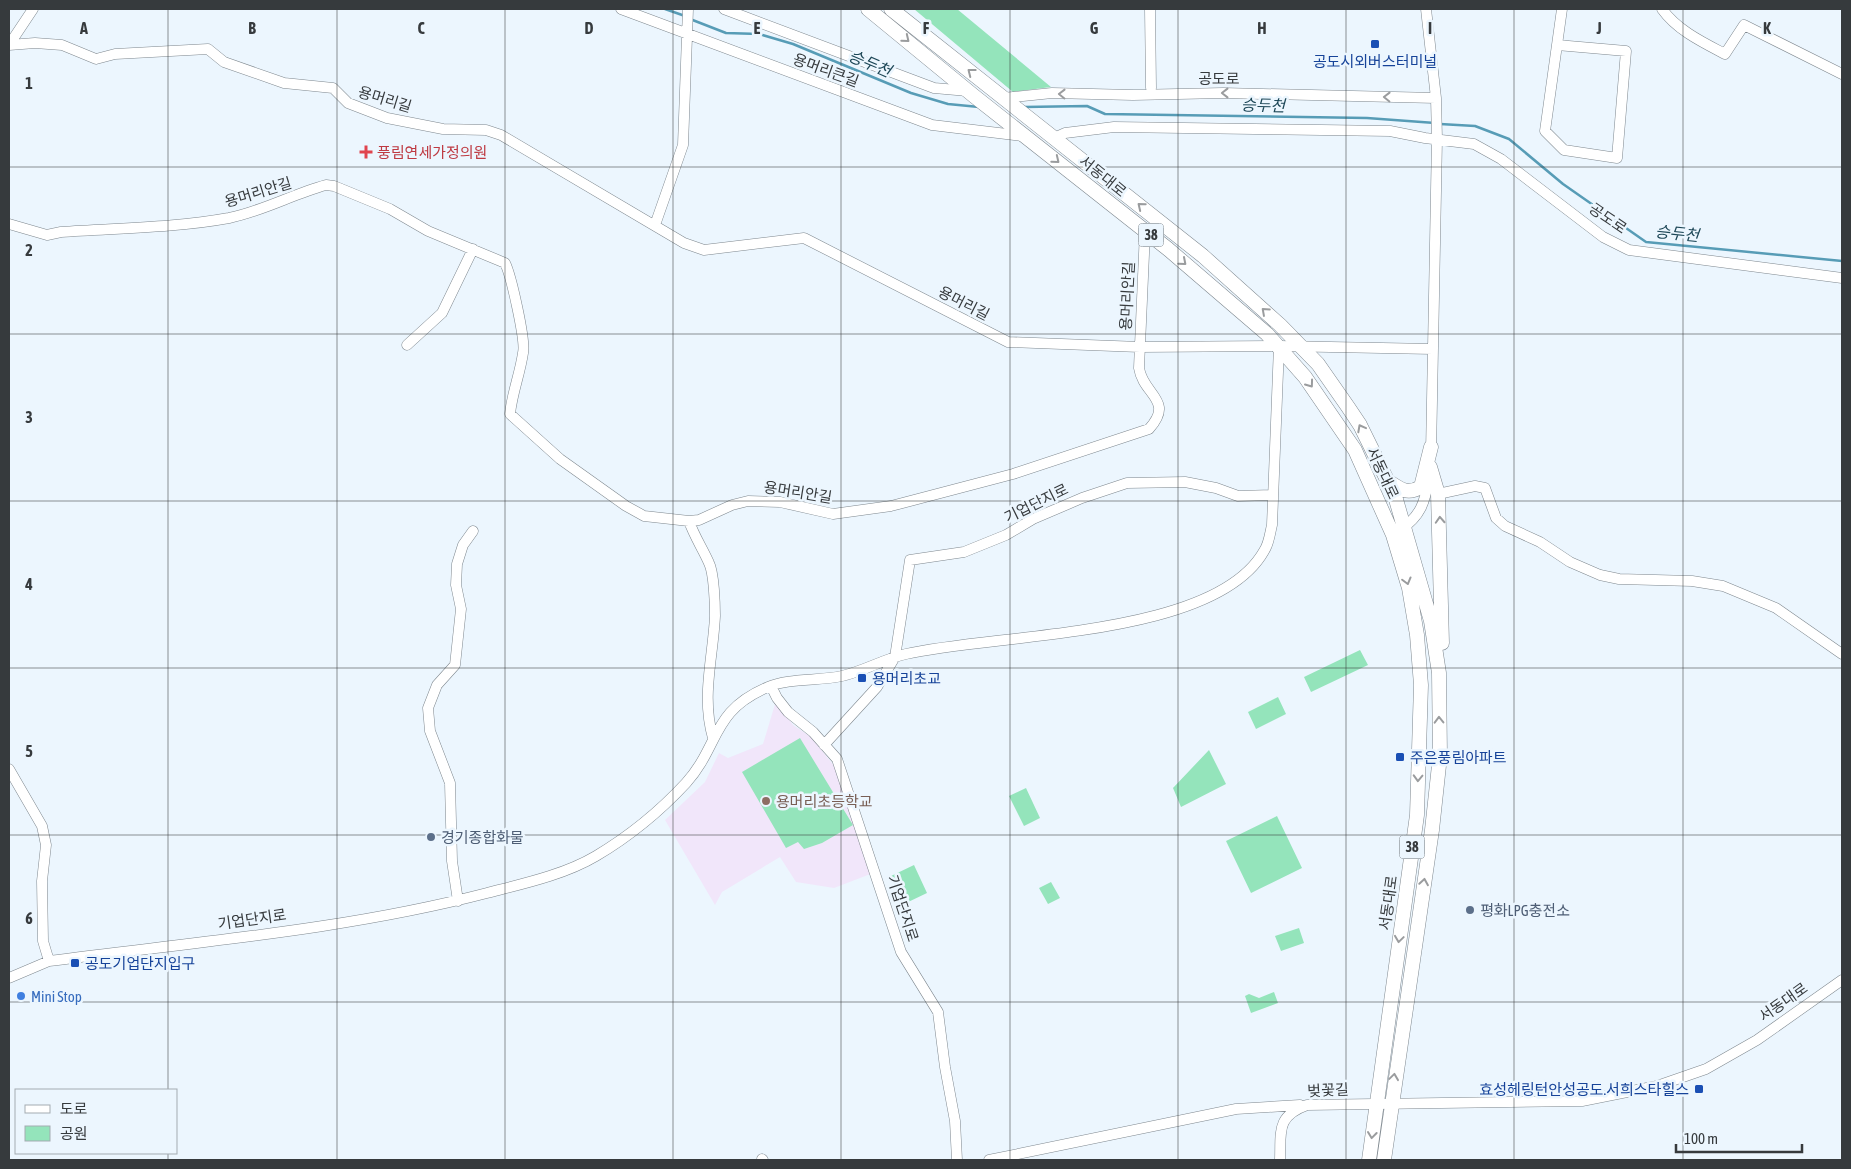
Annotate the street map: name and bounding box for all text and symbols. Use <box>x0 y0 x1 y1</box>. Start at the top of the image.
text: A <box>79 19 88 37</box>
text: B <box>248 19 256 37</box>
text: C <box>417 19 425 37</box>
text: D <box>585 19 594 37</box>
text: E <box>754 19 761 37</box>
text: F <box>923 19 930 37</box>
text: G <box>1090 19 1099 37</box>
text: H <box>1257 19 1267 37</box>
text: I <box>1428 19 1432 37</box>
text: J <box>1595 19 1602 37</box>
text: K <box>1763 19 1771 37</box>
one-way arrow <box>901 34 910 43</box>
marker: 공도시외버스터미널 <box>1369 38 1381 50</box>
water label: 승두천 <box>846 46 896 81</box>
street label: 용머리큰길 <box>791 50 861 90</box>
place label: 공도시외버스터미널 <box>1313 53 1437 70</box>
one-way arrow <box>968 69 977 77</box>
street label: 공도로 <box>1198 70 1240 87</box>
text: 1 <box>25 74 33 92</box>
street label: 용머리길 <box>356 83 414 115</box>
one-way arrow <box>1058 88 1066 99</box>
one-way arrow <box>1220 88 1228 98</box>
one-way arrow <box>1383 92 1390 102</box>
water label: 승두천 <box>1241 96 1288 114</box>
place label: 풍림연세가정의원 <box>377 144 487 161</box>
marker: 풍림연세가정의원 <box>359 145 373 159</box>
street label: 서동대로 <box>1076 152 1130 200</box>
one-way arrow <box>1050 154 1059 162</box>
street label: 용머리안길 <box>223 174 293 210</box>
street label: 공도로 <box>1586 199 1630 237</box>
one-way arrow <box>1138 203 1147 211</box>
water label: 승두천 <box>1654 222 1702 244</box>
road number: 38 <box>1138 224 1164 246</box>
text: 2 <box>25 241 33 259</box>
one-way arrow <box>1177 256 1186 265</box>
street label: 용머리안길 <box>1117 261 1137 331</box>
street label: 용머리길 <box>936 283 992 323</box>
one-way arrow <box>1261 308 1270 317</box>
one-way arrow <box>1304 378 1313 388</box>
text: 3 <box>25 408 33 426</box>
one-way arrow <box>1358 424 1368 433</box>
street label: 서동대로 <box>1364 444 1402 502</box>
street label: 용머리안길 <box>763 478 833 506</box>
street label: 기업단지로 <box>1001 480 1071 526</box>
one-way arrow <box>1434 515 1445 523</box>
text: 4 <box>24 575 33 593</box>
one-way arrow <box>1401 577 1412 586</box>
place label: 용머리초교 <box>872 670 941 687</box>
marker: 용머리초교 <box>856 672 868 684</box>
one-way arrow <box>1434 716 1444 724</box>
text: 5 <box>25 742 33 760</box>
place label: 주은풍림아파트 <box>1410 749 1507 766</box>
marker: 주은풍림아파트 <box>1394 751 1406 763</box>
one-way arrow <box>1413 774 1423 782</box>
place label: 용머리초등학교 <box>776 793 873 810</box>
marker: 용머리초등학교 <box>760 795 772 807</box>
place label: 경기종합화물 <box>441 829 524 846</box>
marker: 경기종합화물 <box>425 831 437 843</box>
road number: 38 <box>1400 836 1424 859</box>
street label: 기업단지로 <box>884 873 922 943</box>
street label: 서동대로 <box>1376 874 1400 932</box>
one-way arrow <box>1418 878 1429 886</box>
place label: 평화LPG충전소 <box>1480 902 1570 919</box>
marker: 평화LPG충전소 <box>1464 904 1476 916</box>
street label: 기업단지로 <box>217 906 287 932</box>
text: 6 <box>25 909 33 927</box>
one-way arrow <box>1395 935 1405 943</box>
place label: 공도기업단지입구 <box>85 955 195 972</box>
marker: 공도기업단지입구 <box>69 957 81 969</box>
street label: 서동대로 <box>1756 979 1810 1025</box>
place label: Mini Stop <box>31 988 82 1005</box>
marker: Mini Stop <box>15 990 27 1002</box>
one-way arrow <box>1389 1073 1399 1082</box>
street label: 벚꽃길 <box>1307 1080 1349 1100</box>
place label: 효성헤링턴안성공도.서희스타힐스 <box>1479 1081 1689 1098</box>
marker: 효성헤링턴안성공도.서희스타힐스 <box>1693 1083 1705 1095</box>
legend <box>15 1089 178 1154</box>
text: 도로 <box>60 1100 88 1117</box>
scale bar <box>1676 1122 1802 1154</box>
text: 공원 <box>60 1125 88 1142</box>
text: 100 m <box>1684 1130 1718 1147</box>
one-way arrow <box>1367 1131 1378 1139</box>

